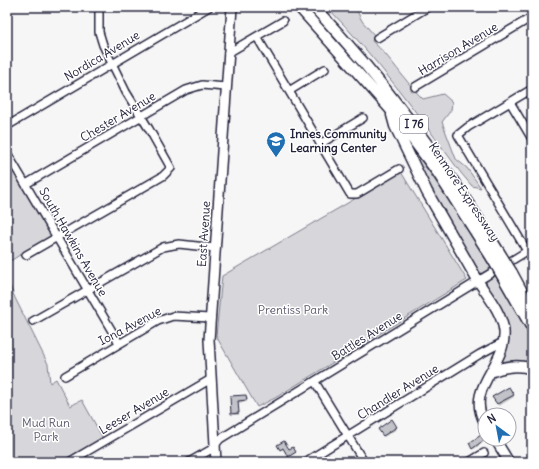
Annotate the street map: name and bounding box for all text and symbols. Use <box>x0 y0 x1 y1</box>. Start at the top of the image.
street label: Harrison Avenue <box>415 19 500 78</box>
street label: Nordica Avenue <box>61 27 142 84</box>
street label: Chester Avenue <box>77 88 158 145</box>
road number: I 76 <box>400 115 428 133</box>
place label: Innes Community Learning Center <box>290 126 387 156</box>
school or university icon: Innes Community Learning Center <box>265 130 287 158</box>
street label: Kenmore Expressway <box>426 139 503 244</box>
street label: South Hawkins Avenue <box>36 185 111 299</box>
street label: East Avenue <box>194 200 213 268</box>
park label: Prentiss Park <box>258 302 328 317</box>
street label: Iona Avenue <box>96 303 164 348</box>
street label: Battles Avenue <box>329 308 405 363</box>
street label: Chandler Avenue <box>354 361 441 423</box>
street label: Leeser Avenue <box>96 384 171 437</box>
north arrow <box>477 407 517 447</box>
text: N <box>485 411 499 426</box>
park label: Mud Run Park <box>22 415 70 444</box>

